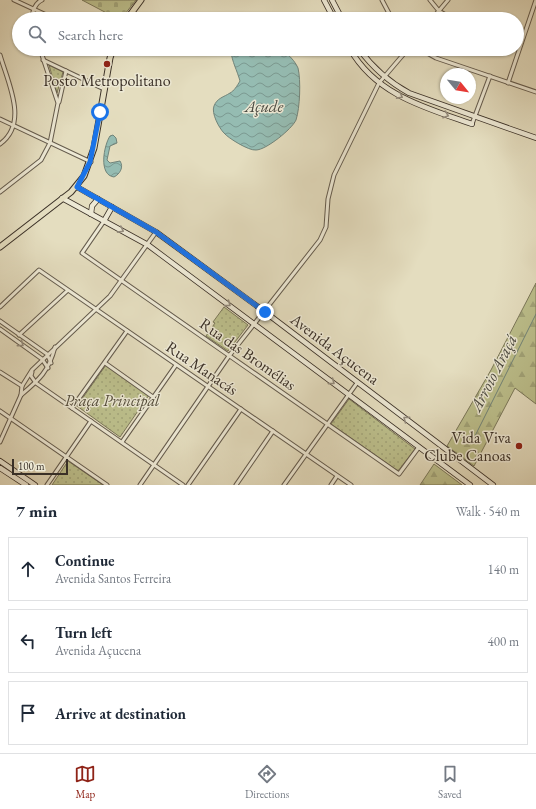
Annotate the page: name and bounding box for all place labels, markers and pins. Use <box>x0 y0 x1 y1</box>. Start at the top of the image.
marker: Posto Metropolitano <box>102 59 112 69</box>
place label: Posto Metropolitano <box>43 70 171 91</box>
place label: Vida Viva Clube Canoas <box>424 427 512 466</box>
marker: Vida Viva Clube Canoas <box>514 441 524 451</box>

